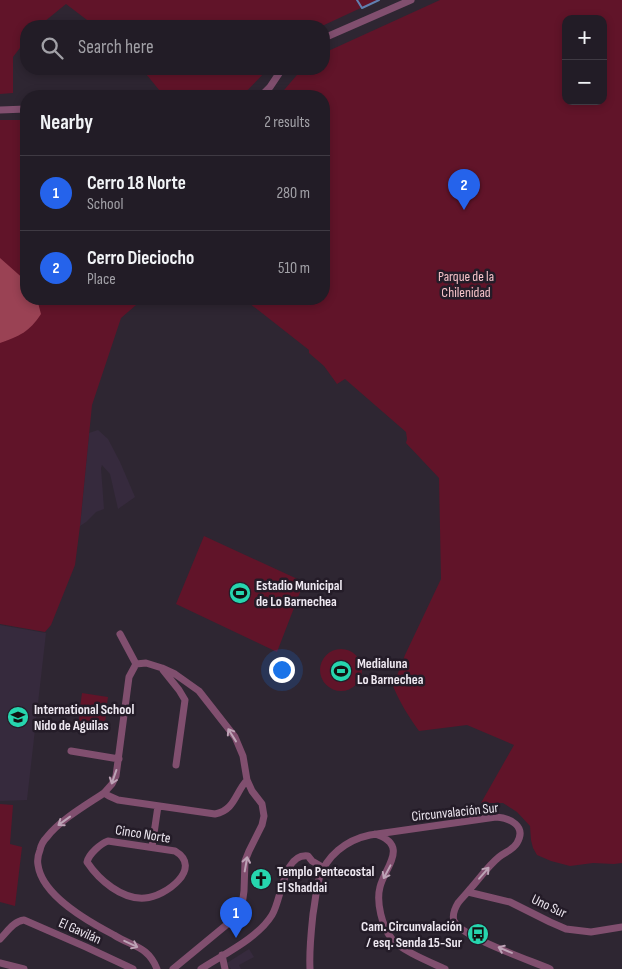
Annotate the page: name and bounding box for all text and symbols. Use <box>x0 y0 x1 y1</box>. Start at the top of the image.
map controls <box>562 15 607 105</box>
button: + <box>562 15 607 60</box>
search box <box>20 20 330 75</box>
icon: search <box>38 34 66 62</box>
text: Search here <box>78 36 154 59</box>
button: − <box>562 60 607 105</box>
text: Nearby <box>40 110 93 135</box>
text: 2 results <box>264 113 310 132</box>
pin: 2 <box>448 169 480 210</box>
text: Cerro 18 Norte <box>87 172 186 195</box>
text: 1 <box>53 184 59 203</box>
text: 280 m <box>276 184 310 203</box>
text: School <box>87 195 123 214</box>
text: Cerro Dieciocho <box>87 247 194 270</box>
text: 2 <box>52 259 60 278</box>
text: 510 m <box>278 259 310 278</box>
park label: Parque de la Chilenidad <box>438 268 494 301</box>
text: Place <box>87 270 116 289</box>
place label: Estadio Municipal de Lo Barnechea <box>256 577 343 610</box>
sports icon: Estadio Municipal de Lo Barnechea <box>228 581 252 605</box>
place label: Medialuna Lo Barnechea <box>357 655 424 688</box>
your location <box>269 657 295 683</box>
sports icon: Medialuna Lo Barnechea <box>329 659 353 683</box>
place label: International School Nido de Aguilas <box>34 701 134 734</box>
school or university icon: International School Nido de Aguilas <box>6 705 30 729</box>
one-way arrow <box>227 728 237 742</box>
one-way arrow <box>109 769 118 785</box>
street label: Circunvalación Sur <box>411 799 499 825</box>
one-way arrow <box>57 816 71 826</box>
street label: Cinco Norte <box>114 821 172 847</box>
one-way arrow <box>241 857 251 873</box>
place label: Templo Pentecostal El Shaddai <box>277 863 375 896</box>
one-way arrow <box>382 864 391 879</box>
church icon: Templo Pentecostal El Shaddai <box>249 867 273 891</box>
one-way arrow <box>478 867 489 880</box>
street label: Uno Sur <box>529 891 569 921</box>
pin: 1 <box>220 897 252 938</box>
street label: El Gavilán <box>56 914 104 948</box>
place label: Cam. Circunvalación / esq. Senda 15-Sur <box>361 918 463 951</box>
bus stop icon: Cam. Circunvalación / esq. Senda 15-Sur <box>466 922 490 946</box>
one-way arrow <box>123 940 138 949</box>
one-way arrow <box>498 945 513 955</box>

